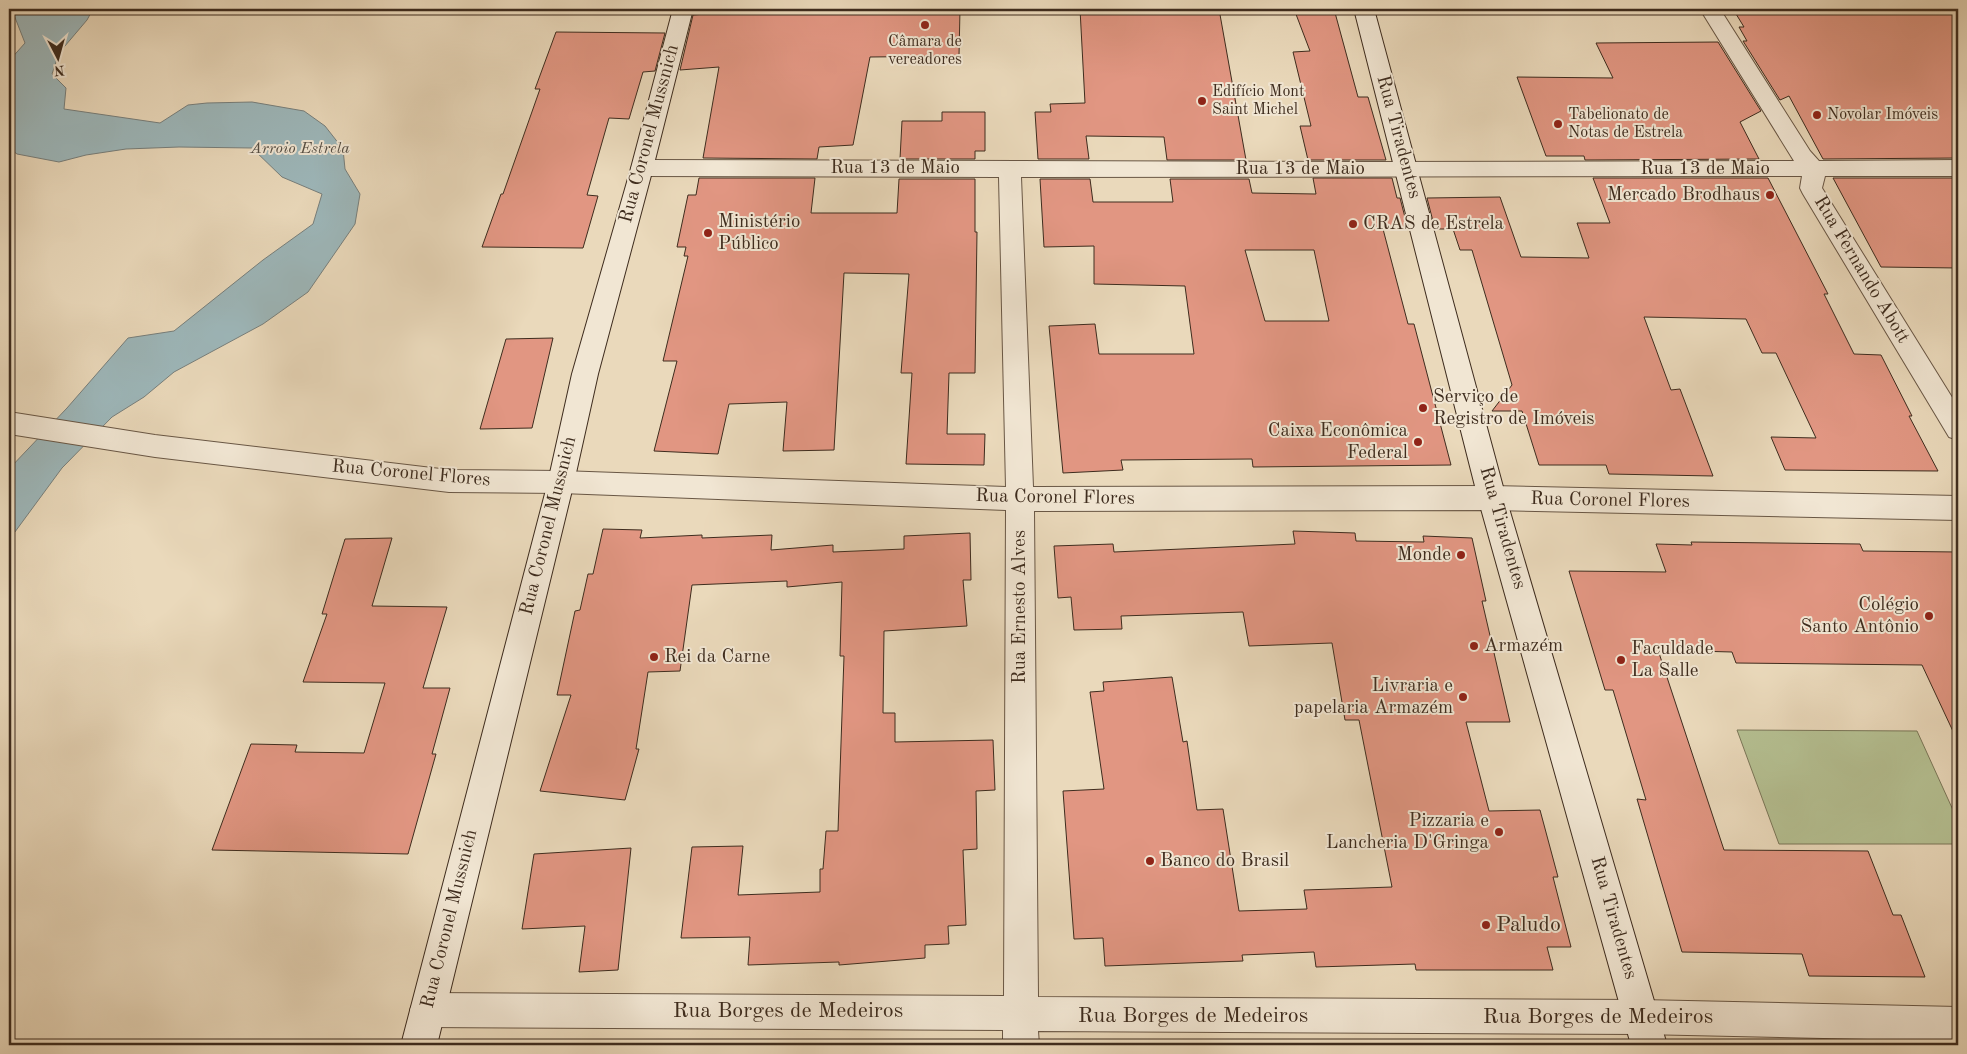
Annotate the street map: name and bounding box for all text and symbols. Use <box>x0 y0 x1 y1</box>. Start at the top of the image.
marker: Câmara de vereadores <box>919 19 931 31</box>
north arrow <box>32 32 82 82</box>
place label: Câmara de vereadores <box>888 34 962 68</box>
street label: Rua Coronel Mussnich <box>617 43 683 225</box>
text: N <box>53 62 65 77</box>
street label: Rua Tiradentes <box>1372 73 1424 201</box>
place label: Edifício Mont Saint Michel <box>1212 84 1305 118</box>
marker: Edifício Mont Saint Michel <box>1196 95 1208 107</box>
place label: Tabelionato de Notas de Estrela <box>1568 107 1683 141</box>
place label: Novolar Imóveis <box>1827 107 1938 123</box>
marker: Novolar Imóveis <box>1811 109 1823 121</box>
marker: Tabelionato de Notas de Estrela <box>1552 118 1564 130</box>
water label: Arroio Estrela <box>249 141 350 157</box>
street label: Rua 13 de Maio <box>830 159 960 178</box>
street label: Rua 13 de Maio <box>1235 160 1365 179</box>
street label: Rua 13 de Maio <box>1640 160 1770 179</box>
place label: Mercado Brodhaus <box>1607 186 1760 205</box>
marker: Mercado Brodhaus <box>1764 189 1776 201</box>
street label: Rua Fernando Abott <box>1810 193 1912 347</box>
place label: Ministério Público <box>718 213 800 254</box>
place label: CRAS de Estrela <box>1363 215 1505 234</box>
marker: CRAS de Estrela <box>1347 218 1359 230</box>
marker: Ministério Público <box>702 227 714 239</box>
place label: Serviço de Registro de Imóveis <box>1433 388 1595 429</box>
marker: Serviço de Registro de Imóveis <box>1417 402 1429 414</box>
place label: Caixa Econômica Federal <box>1268 422 1409 463</box>
street label: Rua Coronel Mussnich <box>518 435 580 617</box>
marker: Caixa Econômica Federal <box>1412 436 1424 448</box>
street label: Rua Coronel Flores <box>331 458 491 490</box>
street label: Rua Tiradentes <box>1475 464 1529 592</box>
street label: Rua Coronel Flores <box>975 487 1135 509</box>
street label: Rua Coronel Flores <box>1530 490 1690 512</box>
street label: Rua Ernesto Alves <box>1011 530 1030 684</box>
place label: Monde <box>1397 546 1451 565</box>
marker: Monde <box>1455 549 1467 561</box>
place label: Colégio Santo Antônio <box>1801 596 1919 637</box>
marker: Colégio Santo Antônio <box>1923 610 1935 622</box>
place label: Armazém <box>1484 637 1563 656</box>
marker: Armazém <box>1468 640 1480 652</box>
place label: Faculdade La Salle <box>1631 640 1714 681</box>
place label: Rei da Carne <box>664 648 770 667</box>
marker: Rei da Carne <box>648 651 660 663</box>
marker: Faculdade La Salle <box>1615 654 1627 666</box>
place label: Livraria e papelaria Armazém <box>1294 677 1453 718</box>
marker: Livraria e papelaria Armazém <box>1457 691 1469 703</box>
place label: Pizzaria e Lancheria D'Gringa <box>1326 812 1490 853</box>
marker: Pizzaria e Lancheria D'Gringa <box>1493 826 1505 838</box>
street label: Rua Coronel Mussnich <box>419 828 481 1010</box>
place label: Banco do Brasil <box>1160 852 1289 871</box>
street label: Rua Tiradentes <box>1586 854 1640 982</box>
marker: Banco do Brasil <box>1144 855 1156 867</box>
place label: Paludo <box>1496 914 1561 936</box>
marker: Paludo <box>1480 919 1492 931</box>
street label: Rua Borges de Medeiros <box>673 1000 903 1022</box>
street label: Rua Borges de Medeiros <box>1078 1005 1308 1027</box>
street label: Rua Borges de Medeiros <box>1483 1006 1713 1028</box>

